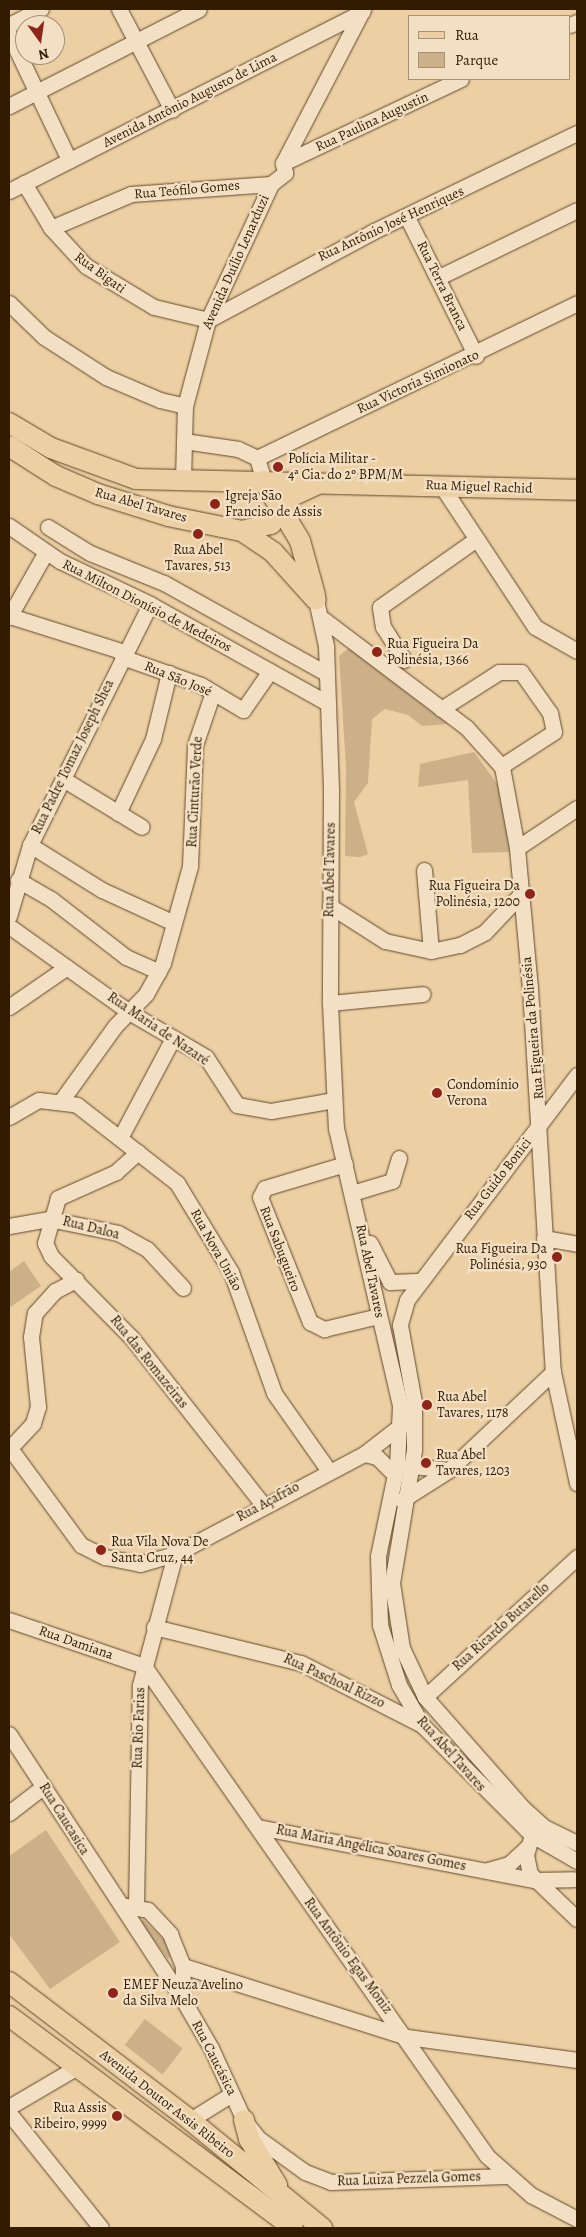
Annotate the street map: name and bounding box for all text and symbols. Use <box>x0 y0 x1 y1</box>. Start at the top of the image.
north arrow <box>15 15 65 65</box>
legend <box>408 15 571 80</box>
text: Rua <box>455 25 479 45</box>
text: N <box>36 44 51 65</box>
street label: Avenida Antônio Augusto de Lima <box>100 49 280 151</box>
text: Parque <box>455 50 498 70</box>
street label: Rua Paulina Augustin <box>313 88 431 156</box>
street label: Rua Teófilo Gomes <box>133 177 241 203</box>
street label: Rua Antônio José Henriques <box>315 183 467 265</box>
street label: Avenida Duílio Lenarduzi <box>199 192 273 332</box>
street label: Rua Terra Branca <box>413 238 471 334</box>
street label: Rua Bigati <box>71 249 129 297</box>
street label: Rua Victoria Simionato <box>354 346 482 418</box>
place label: Polícia Militar - 4ª Cia. do 2º BPM/M <box>288 451 403 484</box>
marker: Polícia Militar - 4ª Cia. do 2º BPM/M <box>272 461 284 473</box>
street label: Rua Miguel Rachid <box>425 477 533 497</box>
street label: Rua Abel Tavares <box>93 484 189 526</box>
place label: Igreja São Franciso de Assis <box>225 488 322 520</box>
marker: Igreja São Franciso de Assis <box>209 498 221 510</box>
marker: Rua Abel Tavares, 513 <box>192 528 204 540</box>
place label: Rua Abel Tavares, 513 <box>165 542 231 574</box>
street label: Rua Milton Dionísio de Medeiros <box>60 556 234 656</box>
place label: Rua Figueira Da Polinésia, 1366 <box>387 636 479 669</box>
marker: Rua Figueira Da Polinésia, 1366 <box>371 646 383 658</box>
street label: Rua São José <box>142 658 214 700</box>
street label: Rua Padre Tomaz Joseph Shea <box>28 677 118 837</box>
street label: Rua Cinturão Verde <box>184 736 206 848</box>
street label: Rua Abel Tavares <box>321 822 339 918</box>
place label: Rua Figueira Da Polinésia, 1200 <box>428 878 520 910</box>
marker: Rua Figueira Da Polinésia, 1200 <box>524 888 536 900</box>
street label: Rua Figueira da Polinésia <box>518 956 548 1100</box>
street label: Rua Maria de Nazaré <box>104 989 212 1069</box>
place label: Condomínio Verona <box>447 1077 519 1110</box>
marker: Condomínio Verona <box>431 1087 443 1099</box>
street label: Rua Guido Bonici <box>461 1135 535 1223</box>
street label: Rua Sabugueiro <box>256 1204 304 1294</box>
street label: Rua Nova União <box>187 1206 245 1294</box>
street label: Rua Daloa <box>61 1213 121 1243</box>
street label: Rua Abel Tavares <box>352 1223 388 1319</box>
place label: Rua Figueira Da Polinésia, 930 <box>455 1241 547 1274</box>
marker: Rua Figueira Da Polinésia, 930 <box>551 1251 563 1263</box>
street label: Rua das Romazeiras <box>106 1312 192 1412</box>
place label: Rua Abel Tavares, 1178 <box>437 1389 509 1421</box>
marker: Rua Abel Tavares, 1178 <box>421 1399 433 1411</box>
place label: Rua Abel Tavares, 1203 <box>436 1447 510 1480</box>
marker: Rua Abel Tavares, 1203 <box>420 1457 432 1469</box>
street label: Rua Açafrão <box>234 1478 302 1526</box>
place label: Rua Vila Nova De Santa Cruz, 44 <box>111 1534 209 1566</box>
marker: Rua Vila Nova De Santa Cruz, 44 <box>95 1544 107 1556</box>
street label: Rua Ricardo Butarello <box>449 1579 553 1675</box>
street label: Rua Damiana <box>37 1622 115 1664</box>
street label: Rua Paschoal Rizzo <box>281 1650 387 1712</box>
street label: Rua Rio Farias <box>129 1687 149 1769</box>
street label: Rua Abel Tavares <box>413 1713 489 1795</box>
street label: Rua Caucasica <box>35 1780 93 1858</box>
street label: Rua Maria Angélica Soares Gomes <box>275 1821 467 1875</box>
street label: Rua Antônio Egas Moniz <box>300 1895 396 2017</box>
place label: EMEF Neuza Avelino da Silva Melo <box>123 1977 243 2010</box>
marker: EMEF Neuza Avelino da Silva Melo <box>107 1987 119 1999</box>
street label: Rua Caucásica <box>188 2018 240 2098</box>
street label: Avenida Doutor Assis Ribeiro <box>96 2046 238 2162</box>
place label: Rua Assis Ribeiro, 9999 <box>33 2100 107 2132</box>
marker: Rua Assis Ribeiro, 9999 <box>111 2110 123 2122</box>
street label: Rua Luiza Pezzela Gomes <box>337 2168 481 2190</box>

